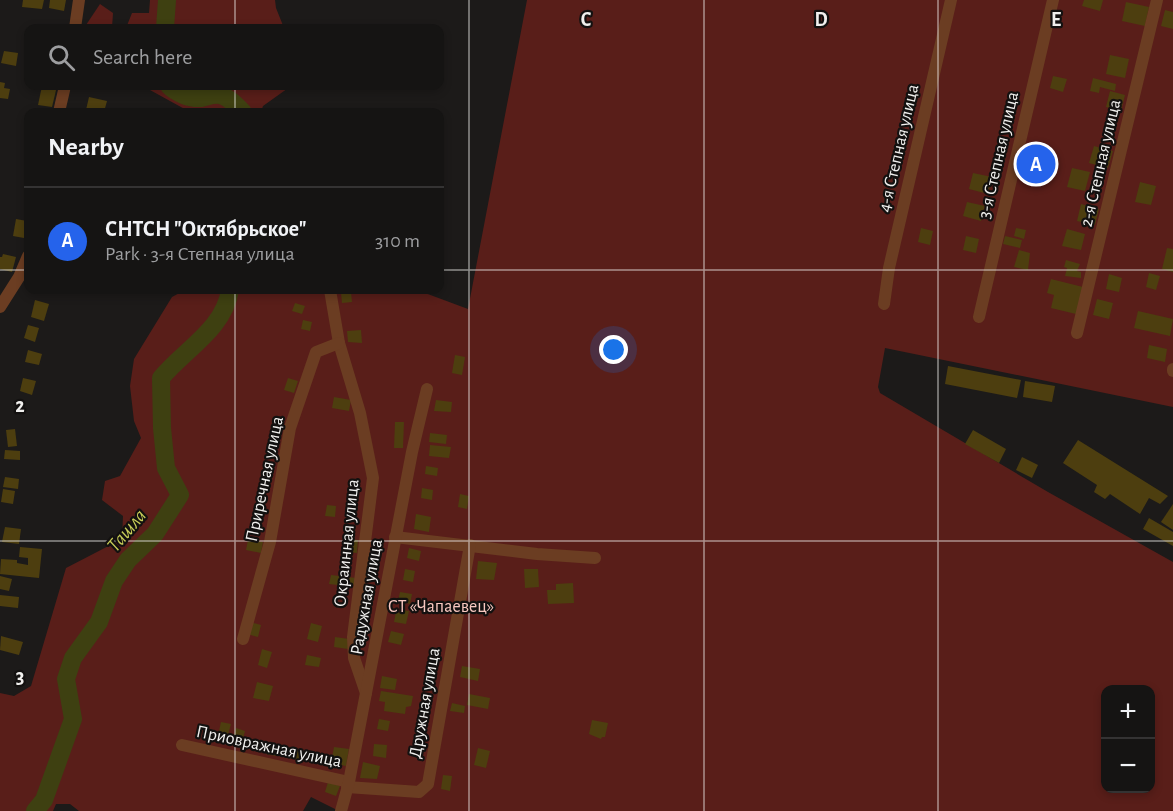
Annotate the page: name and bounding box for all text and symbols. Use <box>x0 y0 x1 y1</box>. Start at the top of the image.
text: C <box>581 10 592 30</box>
text: D <box>814 10 828 30</box>
text: E <box>1051 10 1061 30</box>
search box <box>24 24 444 90</box>
icon: search <box>45 41 78 74</box>
text: Search here <box>93 46 192 68</box>
street label: 4-я Степная улица <box>875 82 922 214</box>
street label: 3-я Степная улица <box>976 90 1022 220</box>
street label: 2-я Степная улица <box>1078 98 1124 229</box>
text: Nearby <box>48 134 124 160</box>
pin: A <box>1016 142 1056 186</box>
text: СНТСН "Октябрьское" <box>105 218 307 240</box>
text: A <box>62 231 74 251</box>
text: 310 m <box>375 231 420 251</box>
text: Park · 3-я Степная улица <box>105 244 295 264</box>
your location <box>599 335 628 364</box>
text: 2 <box>15 396 25 416</box>
street label: Приречная улица <box>243 415 287 544</box>
street label: Окраинная улица <box>331 478 363 608</box>
water label: Ташла <box>103 506 150 556</box>
street label: Радужная улица <box>348 538 386 657</box>
park label: СТ «Чапаевец» <box>388 598 494 616</box>
street label: Дружная улица <box>406 647 444 760</box>
text: 3 <box>16 667 24 687</box>
map controls <box>1101 685 1155 793</box>
button: + <box>1101 685 1155 739</box>
street label: Приовражная улица <box>194 723 343 771</box>
button: − <box>1101 739 1155 793</box>

